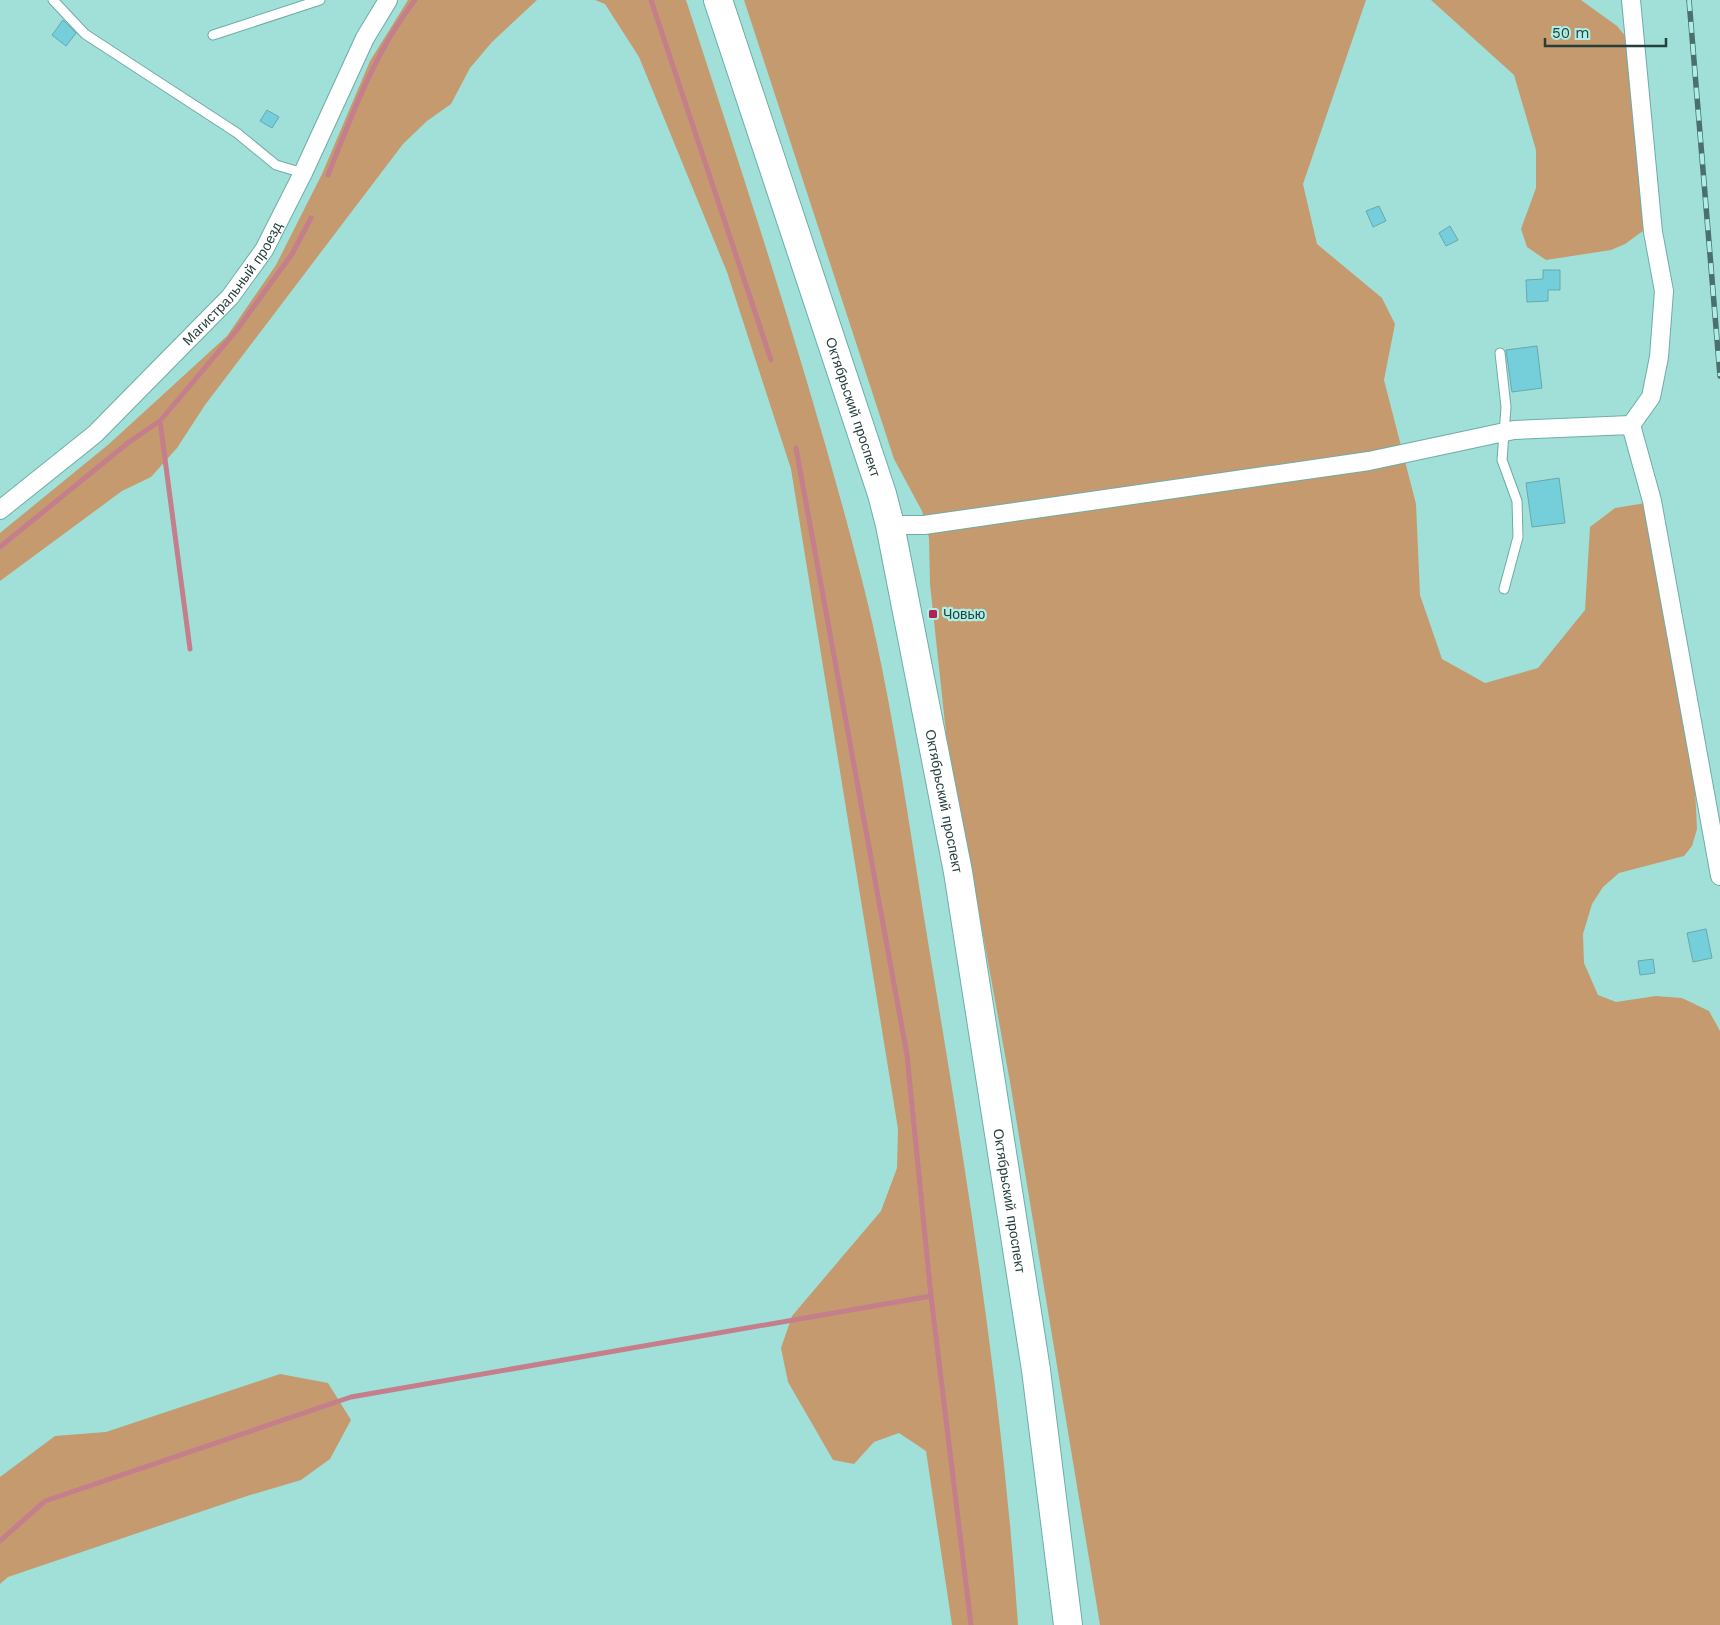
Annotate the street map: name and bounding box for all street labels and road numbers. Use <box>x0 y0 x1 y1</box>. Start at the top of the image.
street label: Магистральный проезд <box>179 219 285 348</box>
street label: Октябрьский проспект <box>823 335 884 480</box>
street label: Октябрьский проспект <box>922 728 966 875</box>
street label: Октябрьский проспект <box>990 1127 1029 1275</box>

